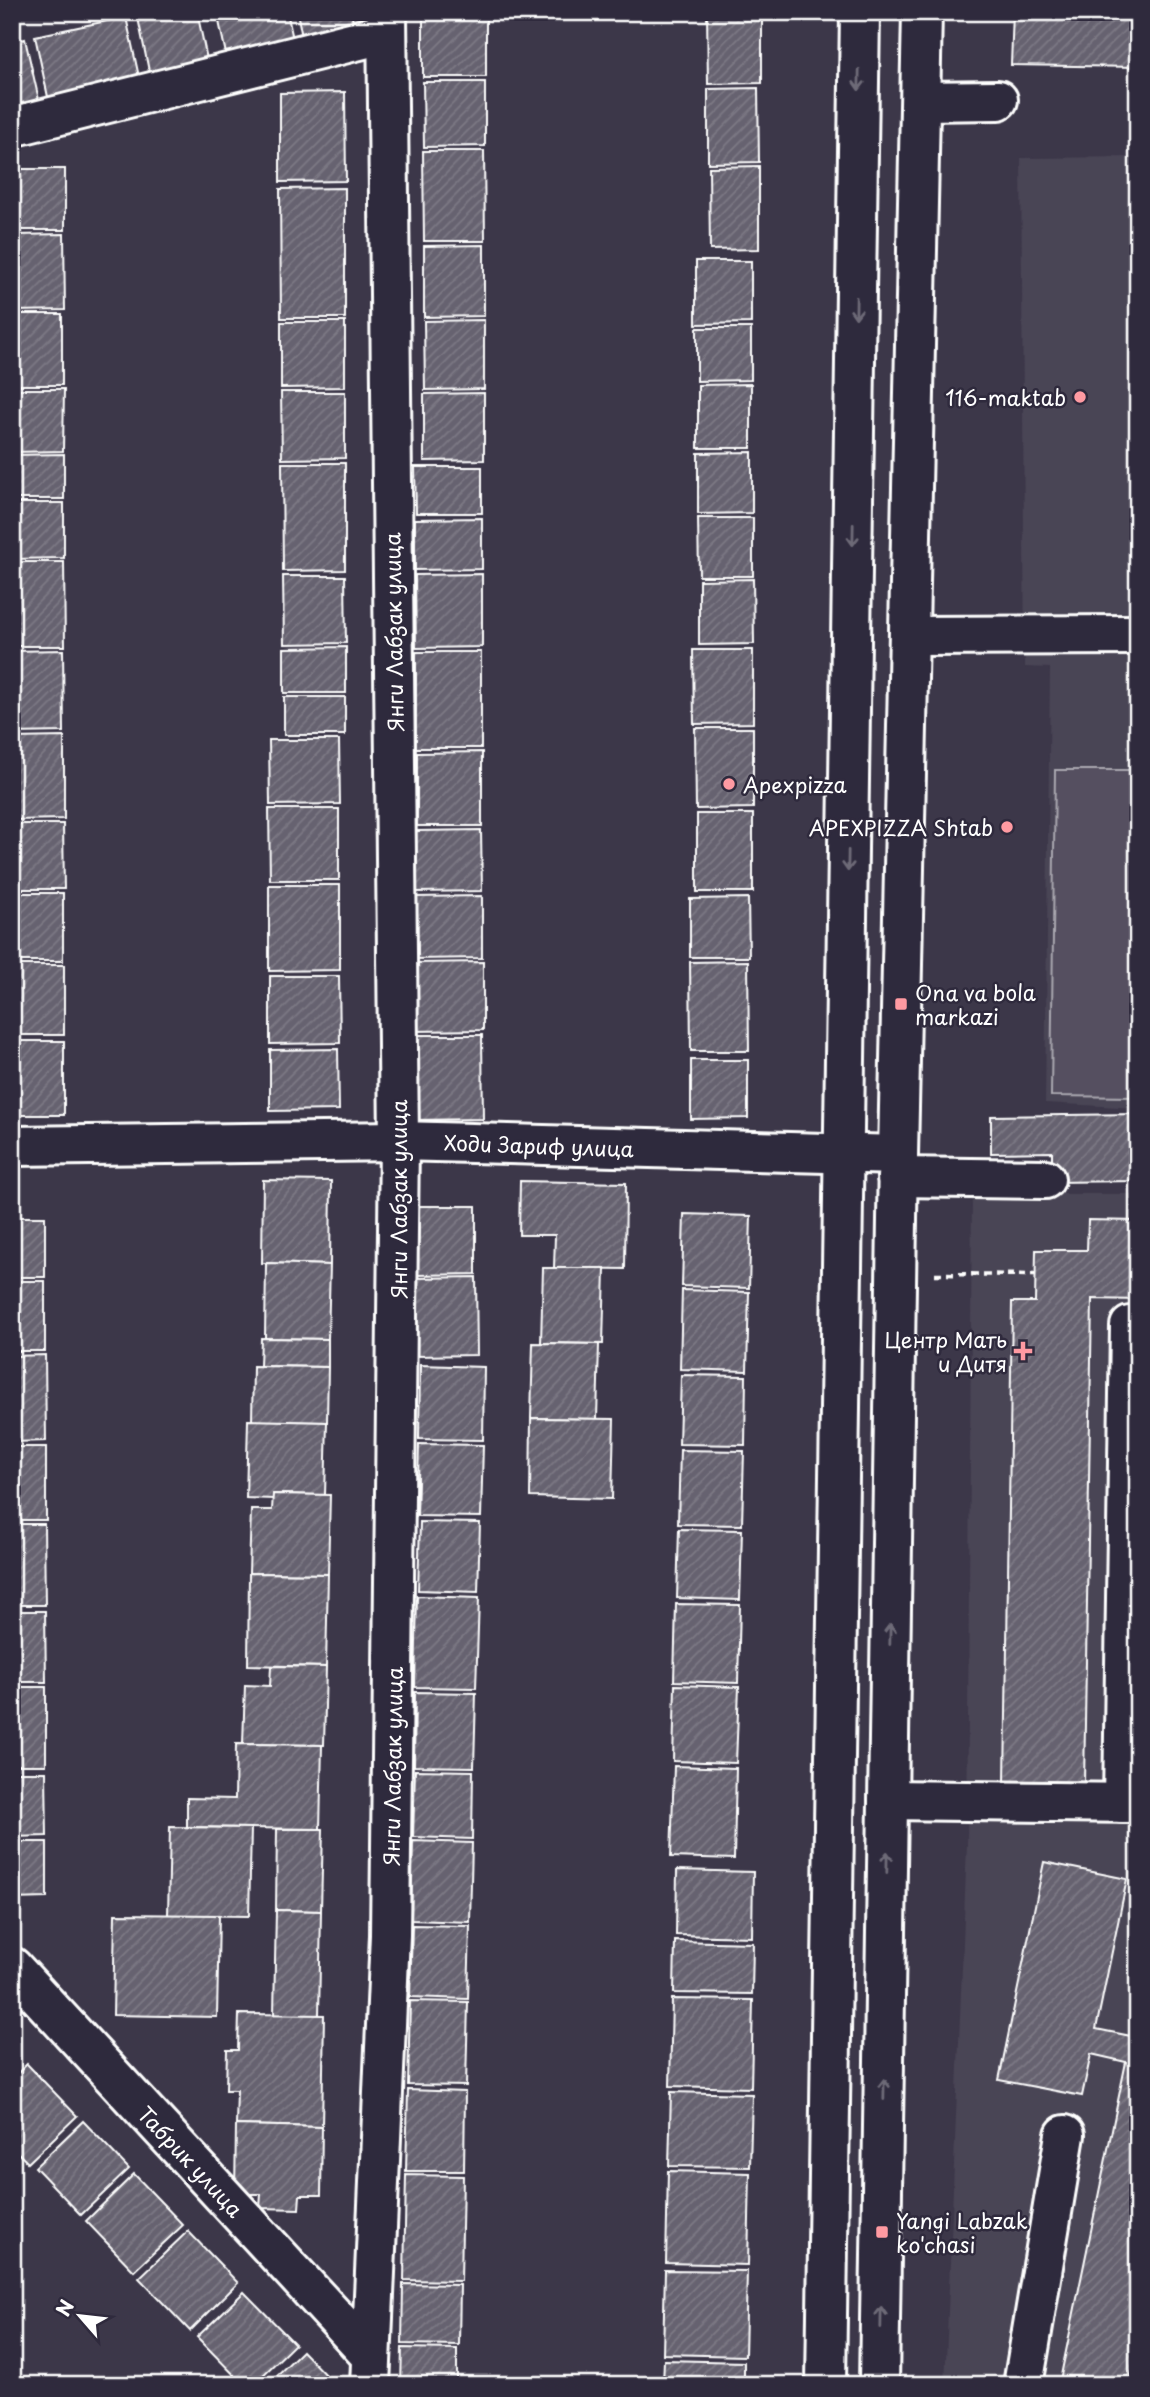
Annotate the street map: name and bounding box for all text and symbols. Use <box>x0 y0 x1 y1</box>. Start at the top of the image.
one-way arrow <box>852 69 866 92</box>
one-way arrow <box>849 296 863 319</box>
place label: 116-maktab <box>945 381 1066 413</box>
marker: 116-maktab <box>1072 389 1088 405</box>
one-way arrow <box>846 524 860 547</box>
street label: Янги Лабзак улица <box>375 531 411 732</box>
place label: Apexpizza <box>743 768 847 800</box>
marker: Apexpizza <box>721 776 737 792</box>
place label: APEXPIZZA Shtab <box>809 811 993 843</box>
marker: APEXPIZZA Shtab <box>999 819 1015 835</box>
one-way arrow <box>841 849 855 872</box>
place label: Ona va bola markazi <box>915 976 1036 1032</box>
marker: Ona va bola markazi <box>893 996 909 1012</box>
street label: Янги Лабзак улица <box>382 1099 414 1298</box>
street label: Ходи Зариф улица <box>444 1126 635 1164</box>
place label: Центр Мать и Дитя <box>884 1323 1007 1379</box>
marker: Центр Мать и Дитя <box>1013 1341 1033 1361</box>
one-way arrow <box>884 1623 897 1646</box>
street label: Янги Лабзак улица <box>374 1665 410 1866</box>
one-way arrow <box>880 1850 894 1873</box>
one-way arrow <box>877 2078 891 2101</box>
street label: Табрик улица <box>131 2098 252 2224</box>
place label: Yangi Labzak ko'chasi <box>896 2204 1028 2260</box>
marker: Yangi Labzak ko'chasi <box>874 2224 890 2240</box>
north arrow <box>46 2282 116 2352</box>
text: N <box>48 2294 80 2321</box>
one-way arrow <box>874 2305 887 2328</box>

